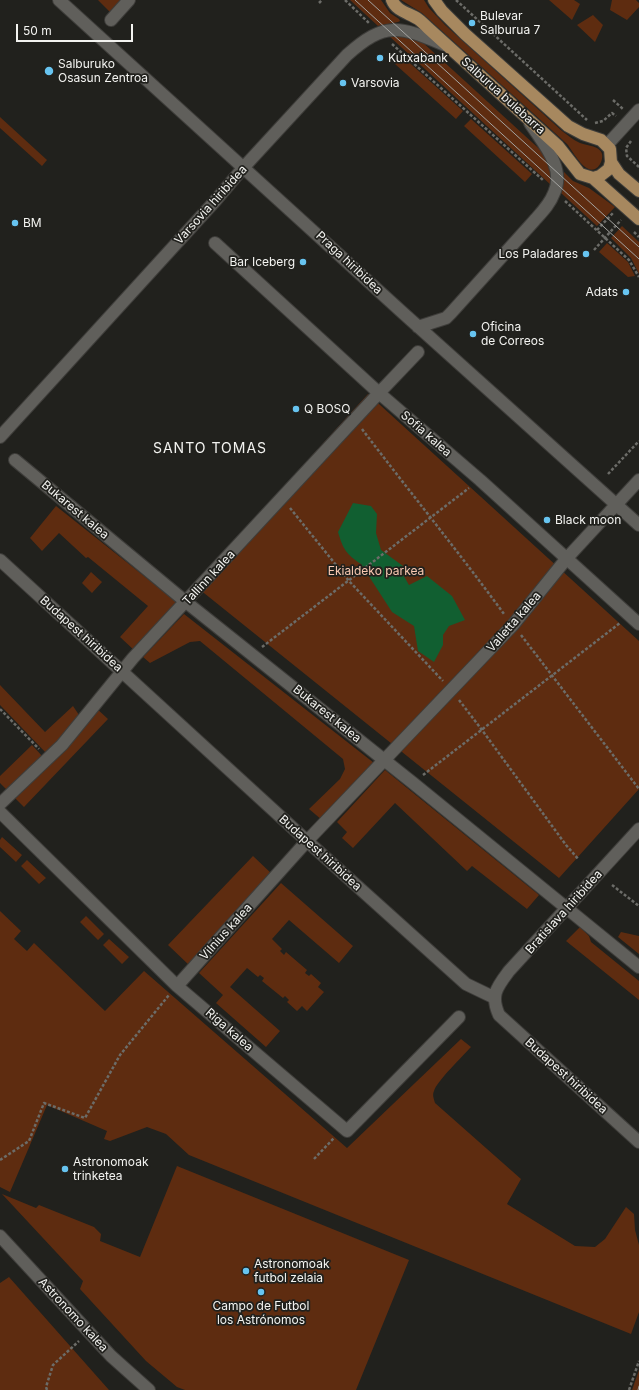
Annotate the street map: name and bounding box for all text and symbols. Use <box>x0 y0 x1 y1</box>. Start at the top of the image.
place label: Bulevar Salburua 7 <box>480 9 540 37</box>
scale bar <box>18 16 135 42</box>
marker: Bulevar Salburua 7 <box>467 18 477 28</box>
text: 50 m <box>23 23 52 38</box>
place label: Kutxabank <box>388 51 448 65</box>
marker: Kutxabank <box>375 53 385 63</box>
street label: Salburua bulebarra <box>458 55 548 137</box>
place label: Salburuko Osasun Zentroa <box>58 57 148 85</box>
marker: Salburuko Osasun Zentroa <box>43 65 55 77</box>
place label: Varsovia <box>351 76 400 90</box>
marker: Varsovia <box>338 78 348 88</box>
street label: Varsovia hiribidea <box>172 163 250 247</box>
place label: BM <box>23 216 42 230</box>
marker: BM <box>10 218 20 228</box>
street label: Praga hiribidea <box>313 229 385 297</box>
place label: Los Paladares <box>499 247 578 261</box>
marker: Los Paladares <box>581 249 591 259</box>
place label: Bar Iceberg <box>229 255 295 269</box>
marker: Bar Iceberg <box>298 257 308 267</box>
place label: Adats <box>585 285 618 299</box>
marker: Adats <box>621 287 631 297</box>
place label: Oficina de Correos <box>481 320 544 348</box>
marker: Oficina de Correos <box>468 329 478 339</box>
place label: Q BOSQ <box>304 402 350 416</box>
marker: Q BOSQ <box>291 404 301 414</box>
street label: Sofia kalea <box>398 408 454 460</box>
district label: SANTO TOMAS <box>153 441 267 457</box>
street label: Bukarest kalea <box>38 478 112 542</box>
place label: Black moon <box>555 513 621 527</box>
marker: Black moon <box>542 515 552 525</box>
street label: Tallinn kalea <box>180 548 238 608</box>
park label: Ekialdeko parkea <box>328 564 424 578</box>
street label: Valletta kalea <box>484 589 544 655</box>
street label: Budapest hiribidea <box>37 593 125 675</box>
street label: Bukarest kalea <box>290 682 364 746</box>
street label: Budapest hiribidea <box>276 812 364 894</box>
street label: Bratislava hiribidea <box>523 867 605 957</box>
street label: Vilnius kalea <box>197 901 255 963</box>
street label: Riga kalea <box>202 1005 256 1055</box>
street label: Budapest hiribidea <box>522 1035 610 1117</box>
place label: Astronomoak trinketea <box>73 1155 148 1183</box>
marker: Astronomoak trinketea <box>60 1164 70 1174</box>
place label: Astronomoak futbol zelaia <box>254 1257 329 1285</box>
marker: Astronomoak futbol zelaia <box>241 1266 251 1276</box>
street label: Astronomo kalea <box>35 1275 111 1355</box>
marker: Campo de Futbol los Astrónomos <box>256 1287 266 1297</box>
place label: Campo de Futbol los Astrónomos <box>213 1299 309 1327</box>

